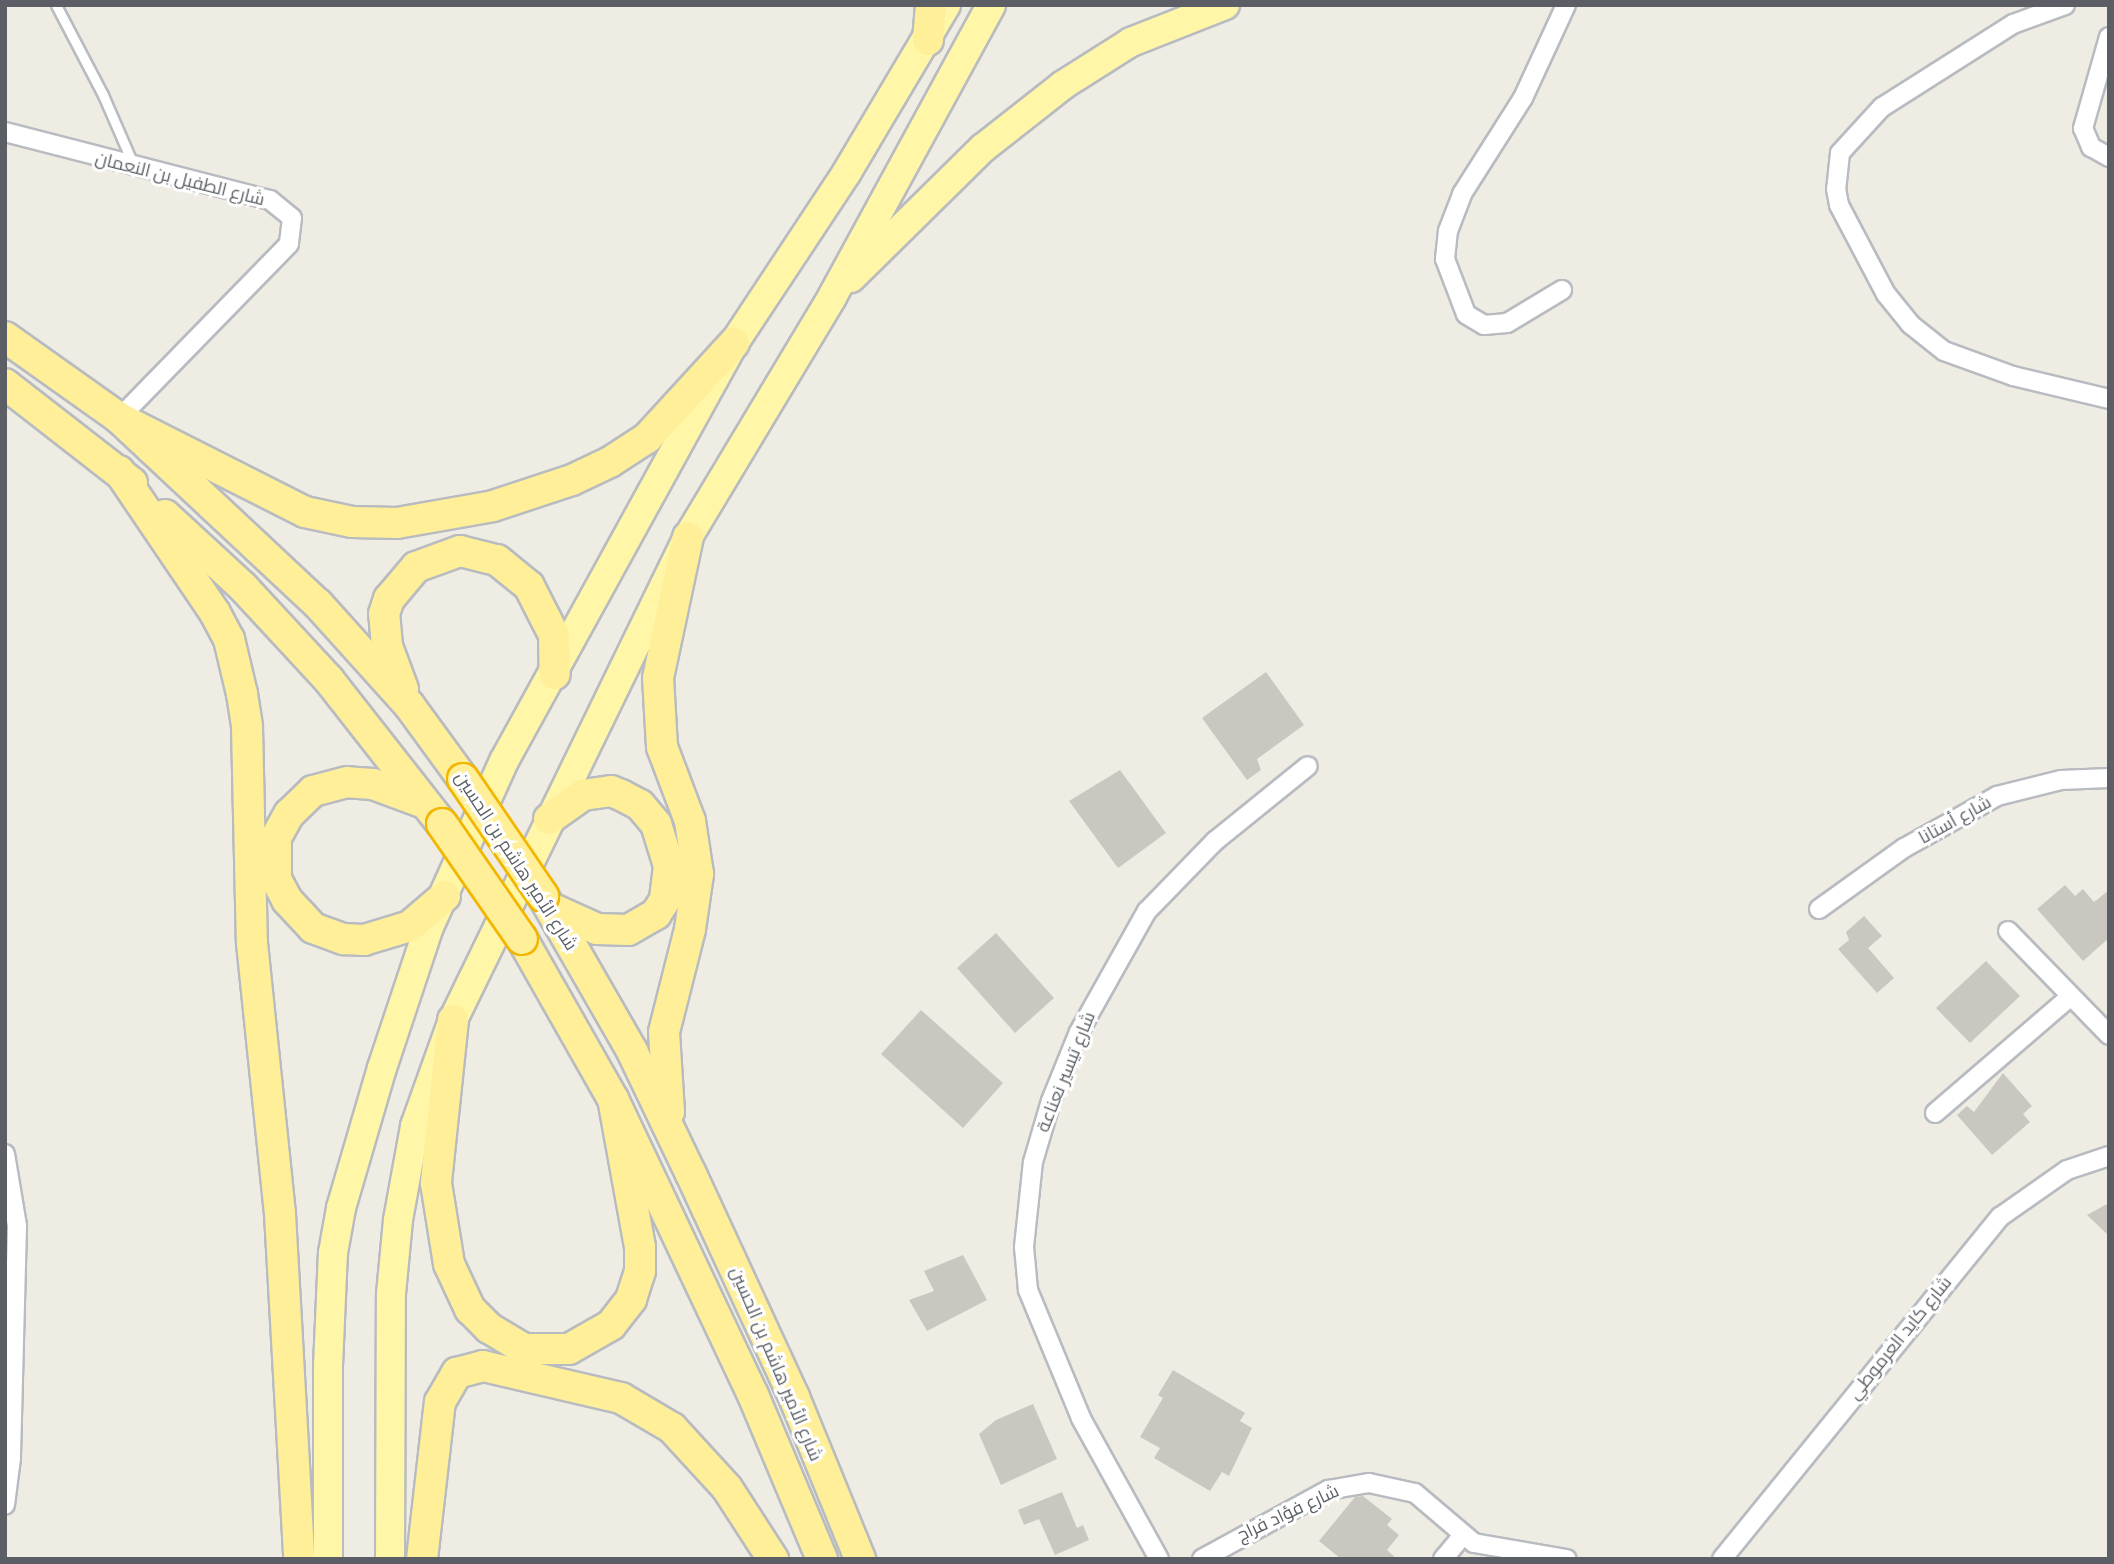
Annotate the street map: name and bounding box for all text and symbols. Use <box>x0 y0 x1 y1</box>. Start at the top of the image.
street label: شارع الطفيل بن النعمان <box>93 147 267 211</box>
street label: شارع الأمير هاشم بن الحسين <box>450 768 582 954</box>
street label: شارع أستانا <box>1915 791 1995 849</box>
street label: شارع تيسير نعناعة <box>1032 1009 1100 1135</box>
street label: شارع الأمير هاشم بن الحسين <box>725 1264 827 1464</box>
street label: شارع كايد العرموطي <box>1844 1272 1956 1404</box>
street label: شارع فؤاد فراج <box>1234 1480 1342 1546</box>

